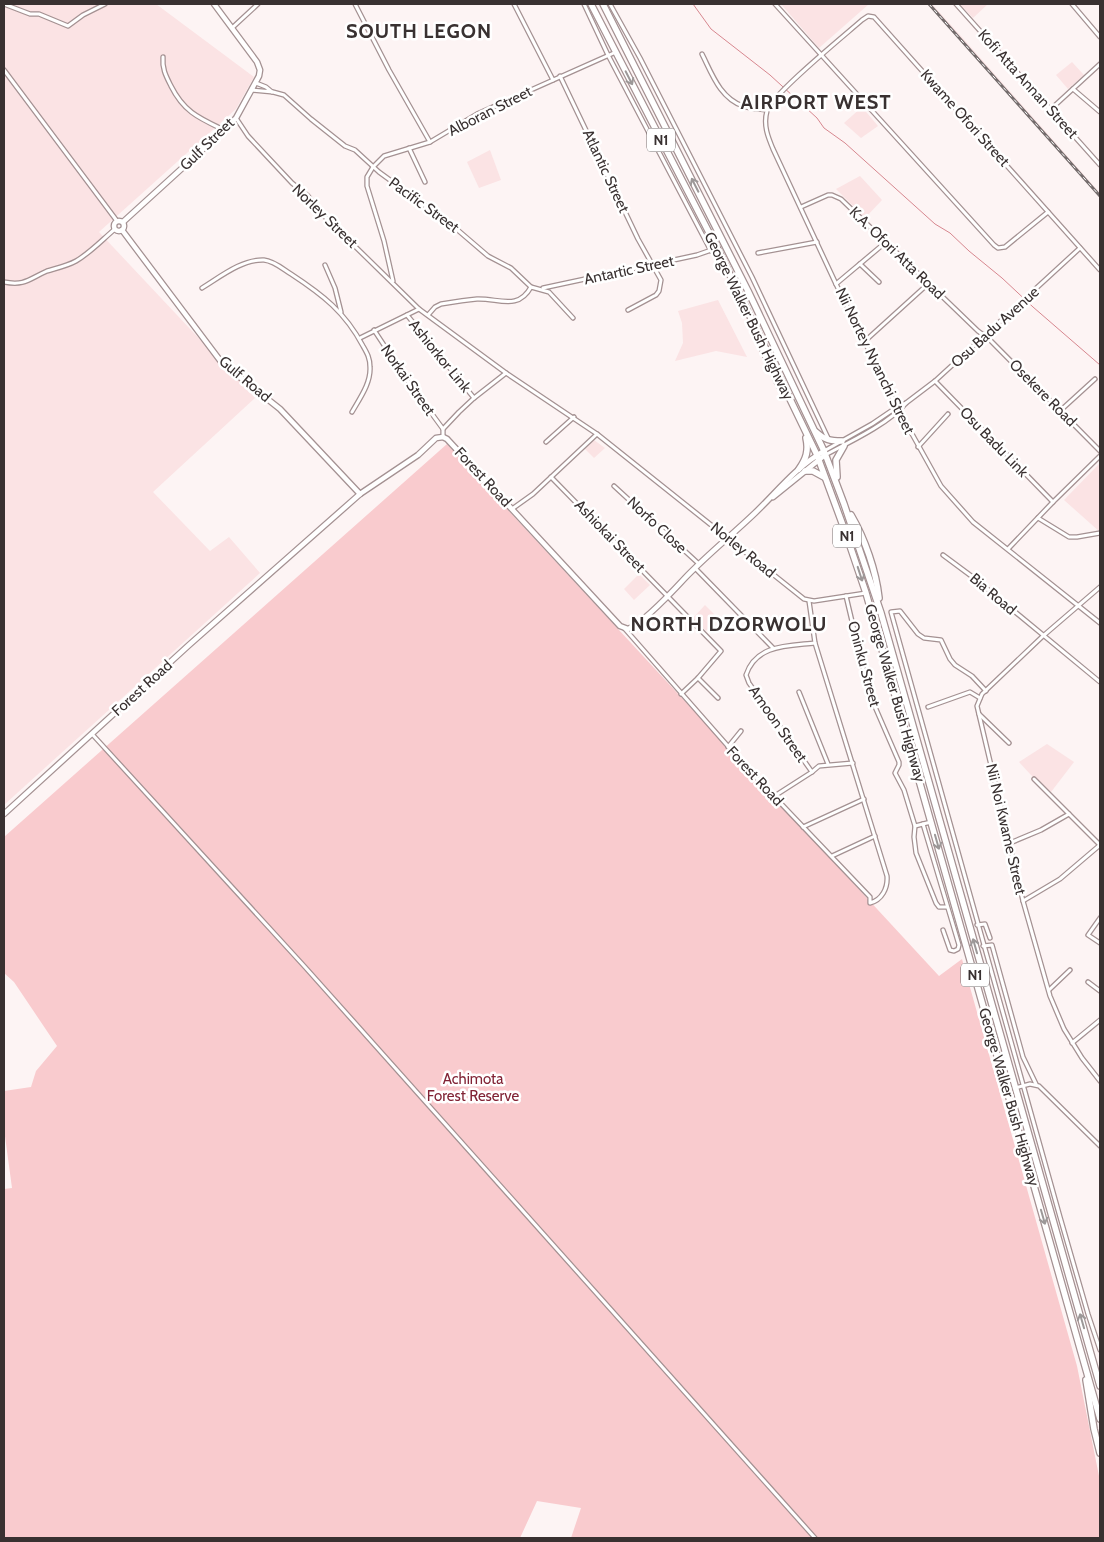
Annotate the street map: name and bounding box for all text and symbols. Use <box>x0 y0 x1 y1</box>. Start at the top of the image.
district label: SOUTH LEGON <box>346 19 492 43</box>
street label: Kofi Atta Annan Street <box>974 26 1082 142</box>
street label: Kwame Ofori Street <box>917 66 1013 170</box>
one-way arrow <box>624 71 634 86</box>
street label: Alboran Street <box>445 82 535 140</box>
district label: AIRPORT WEST <box>740 90 892 114</box>
street label: Gulf Street <box>176 114 238 174</box>
street label: Atlantic Street <box>579 126 633 216</box>
road number: N1 <box>647 128 675 152</box>
street label: Pacific Street <box>385 173 463 237</box>
one-way arrow <box>690 178 700 193</box>
street label: Norley Street <box>289 180 361 252</box>
street label: K.A. Ofori Atta Road <box>846 203 948 303</box>
street label: George Walker Bush Highway <box>700 229 798 403</box>
street label: Antartic Street <box>582 252 676 288</box>
street label: Osu Badu Avenue <box>947 283 1043 371</box>
street label: Nii Nortey Nyanchi Street <box>832 285 918 437</box>
street label: Ashiorkor Link <box>405 316 475 396</box>
street label: Norkai Street <box>377 341 439 419</box>
street label: Gulf Road <box>215 352 275 406</box>
street label: Osekere Road <box>1006 356 1080 430</box>
street label: Osu Badu Link <box>956 403 1032 481</box>
street label: Forest Road <box>451 443 515 511</box>
street label: Norfo Close <box>624 493 691 557</box>
street label: Ashiokai Street <box>571 496 649 576</box>
street label: Norley Road <box>707 518 779 582</box>
road number: N1 <box>833 524 861 548</box>
one-way arrow <box>855 566 865 582</box>
street label: Bia Road <box>966 569 1020 619</box>
street label: George Walker Bush Highway <box>861 602 929 785</box>
district label: NORTH DZORWOLU <box>631 612 827 636</box>
street label: Oninku Street <box>844 619 884 709</box>
street label: Forest Road <box>108 656 176 720</box>
street label: Amoon Street <box>745 682 811 766</box>
street label: Forest Road <box>723 742 787 810</box>
street label: Nii Noi Kwame Street <box>982 762 1030 896</box>
one-way arrow <box>933 834 943 850</box>
one-way arrow <box>969 938 979 954</box>
road number: N1 <box>961 964 989 986</box>
street label: George Walker Bush Highway <box>975 1006 1043 1189</box>
park label: Achimota Forest Reserve <box>427 1070 519 1105</box>
one-way arrow <box>1039 1209 1048 1225</box>
one-way arrow <box>1076 1313 1086 1329</box>

